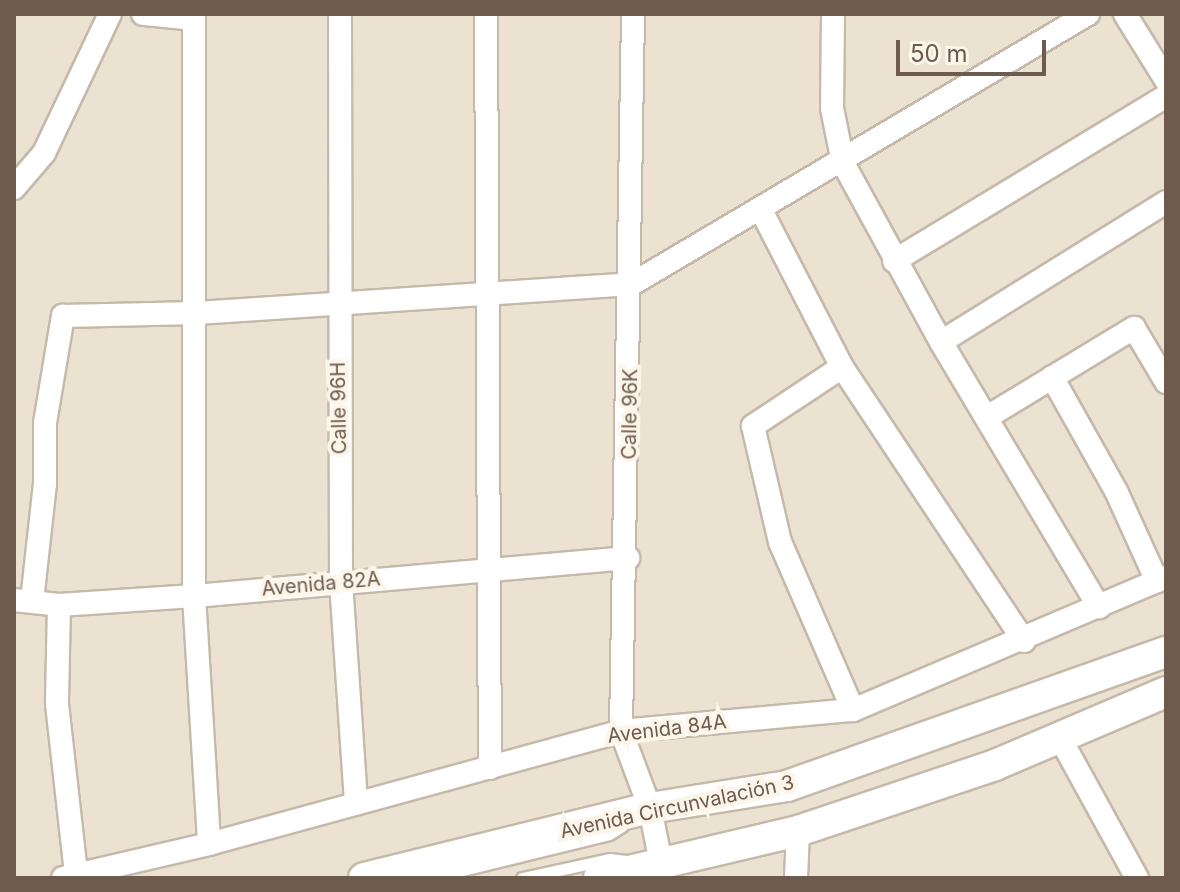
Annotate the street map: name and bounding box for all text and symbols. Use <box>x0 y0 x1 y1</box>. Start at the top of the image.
scale bar <box>900 24 1050 74</box>
text: 50 m <box>910 39 968 68</box>
street label: Calle 96H <box>326 362 352 454</box>
street label: Calle 96K <box>617 368 643 460</box>
street label: Avenida 82A <box>261 567 381 601</box>
street label: Avenida 84A <box>606 710 728 748</box>
street label: Avenida Circunvalación 3 <box>558 770 796 844</box>

